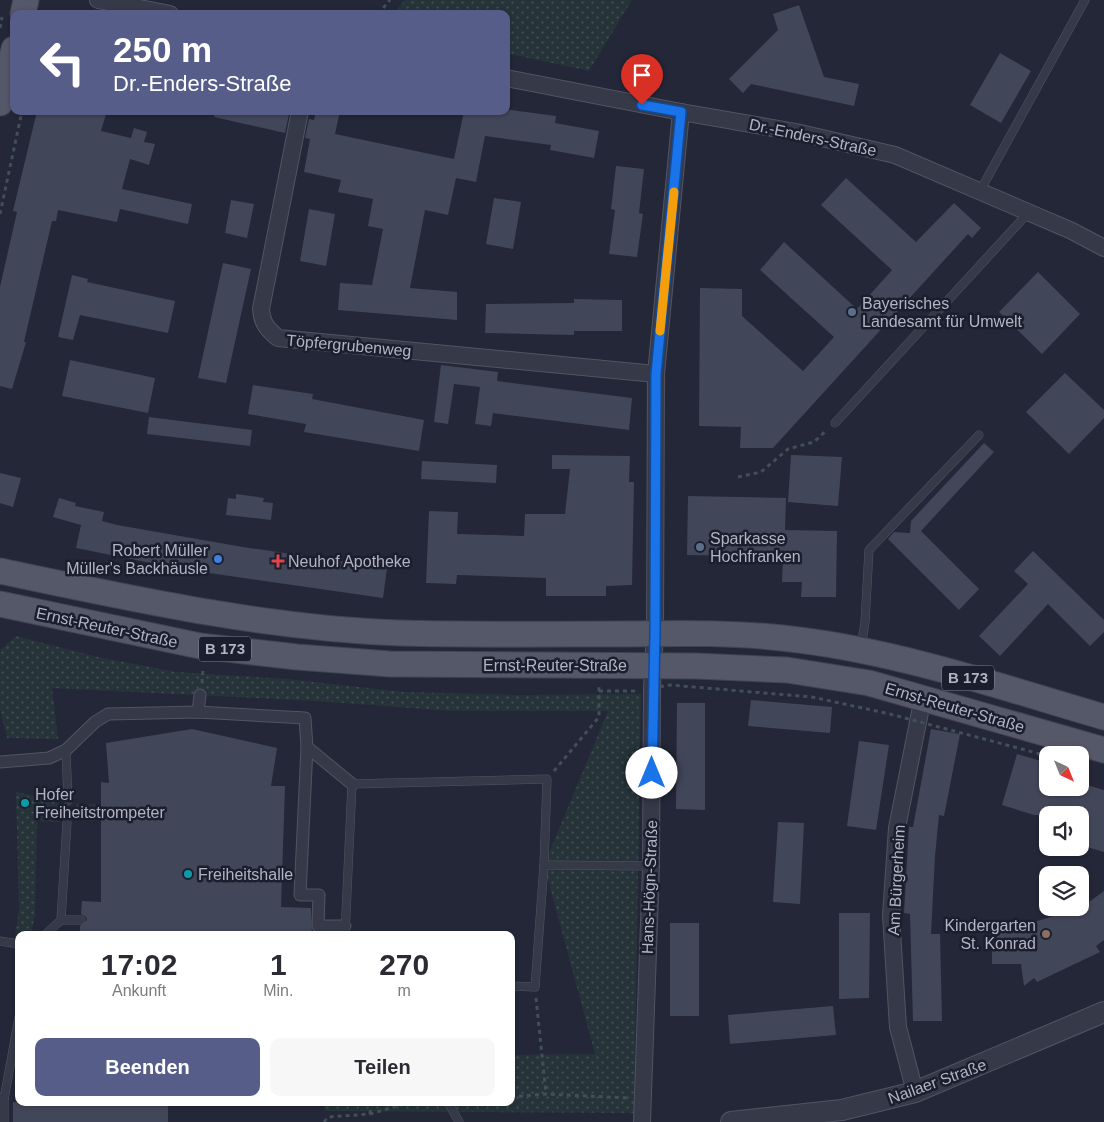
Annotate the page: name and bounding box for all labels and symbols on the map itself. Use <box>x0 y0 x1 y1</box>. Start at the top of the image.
pin <box>621 54 663 105</box>
street label: Dr.-Enders-Straße <box>748 116 878 159</box>
place label: Bayerisches Landesamt für Umwelt <box>862 295 1023 330</box>
marker: Bayerisches Landesamt für Umwelt <box>846 306 858 318</box>
street label: Töpfergrubenweg <box>286 332 412 359</box>
place label: Sparkasse Hochfranken <box>710 530 801 565</box>
marker: Sparkasse Hochfranken <box>694 541 706 553</box>
place label: Robert Müller Müller's Backhäusle <box>66 542 209 577</box>
marker: Robert Müller Müller's Backhäusle <box>212 553 224 565</box>
place label: Neuhof Apotheke <box>288 553 411 570</box>
marker: Neuhof Apotheke <box>272 555 284 567</box>
street label: Ernst-Reuter-Straße <box>35 604 179 651</box>
road number: B 173 <box>199 636 251 662</box>
street label: Ernst-Reuter-Straße <box>483 657 627 674</box>
road number: B 173 <box>942 666 994 690</box>
street label: Ernst-Reuter-Straße <box>883 679 1027 736</box>
position arrow <box>625 746 677 798</box>
north arrow <box>1039 746 1089 796</box>
place label: Hofer Freiheitstrompeter <box>35 786 165 821</box>
marker: Hofer Freiheitstrompeter <box>19 797 31 809</box>
street label: Hans-Högn-Straße <box>639 820 660 954</box>
street label: Am Bürgerheim <box>885 824 908 936</box>
place label: Freiheitshalle <box>198 866 293 883</box>
marker: Freiheitshalle <box>182 868 194 880</box>
place label: Kindergarten St. Konrad <box>944 917 1036 952</box>
marker: Kindergarten St. Konrad <box>1040 928 1052 940</box>
street label: Nailaer Straße <box>886 1056 989 1107</box>

